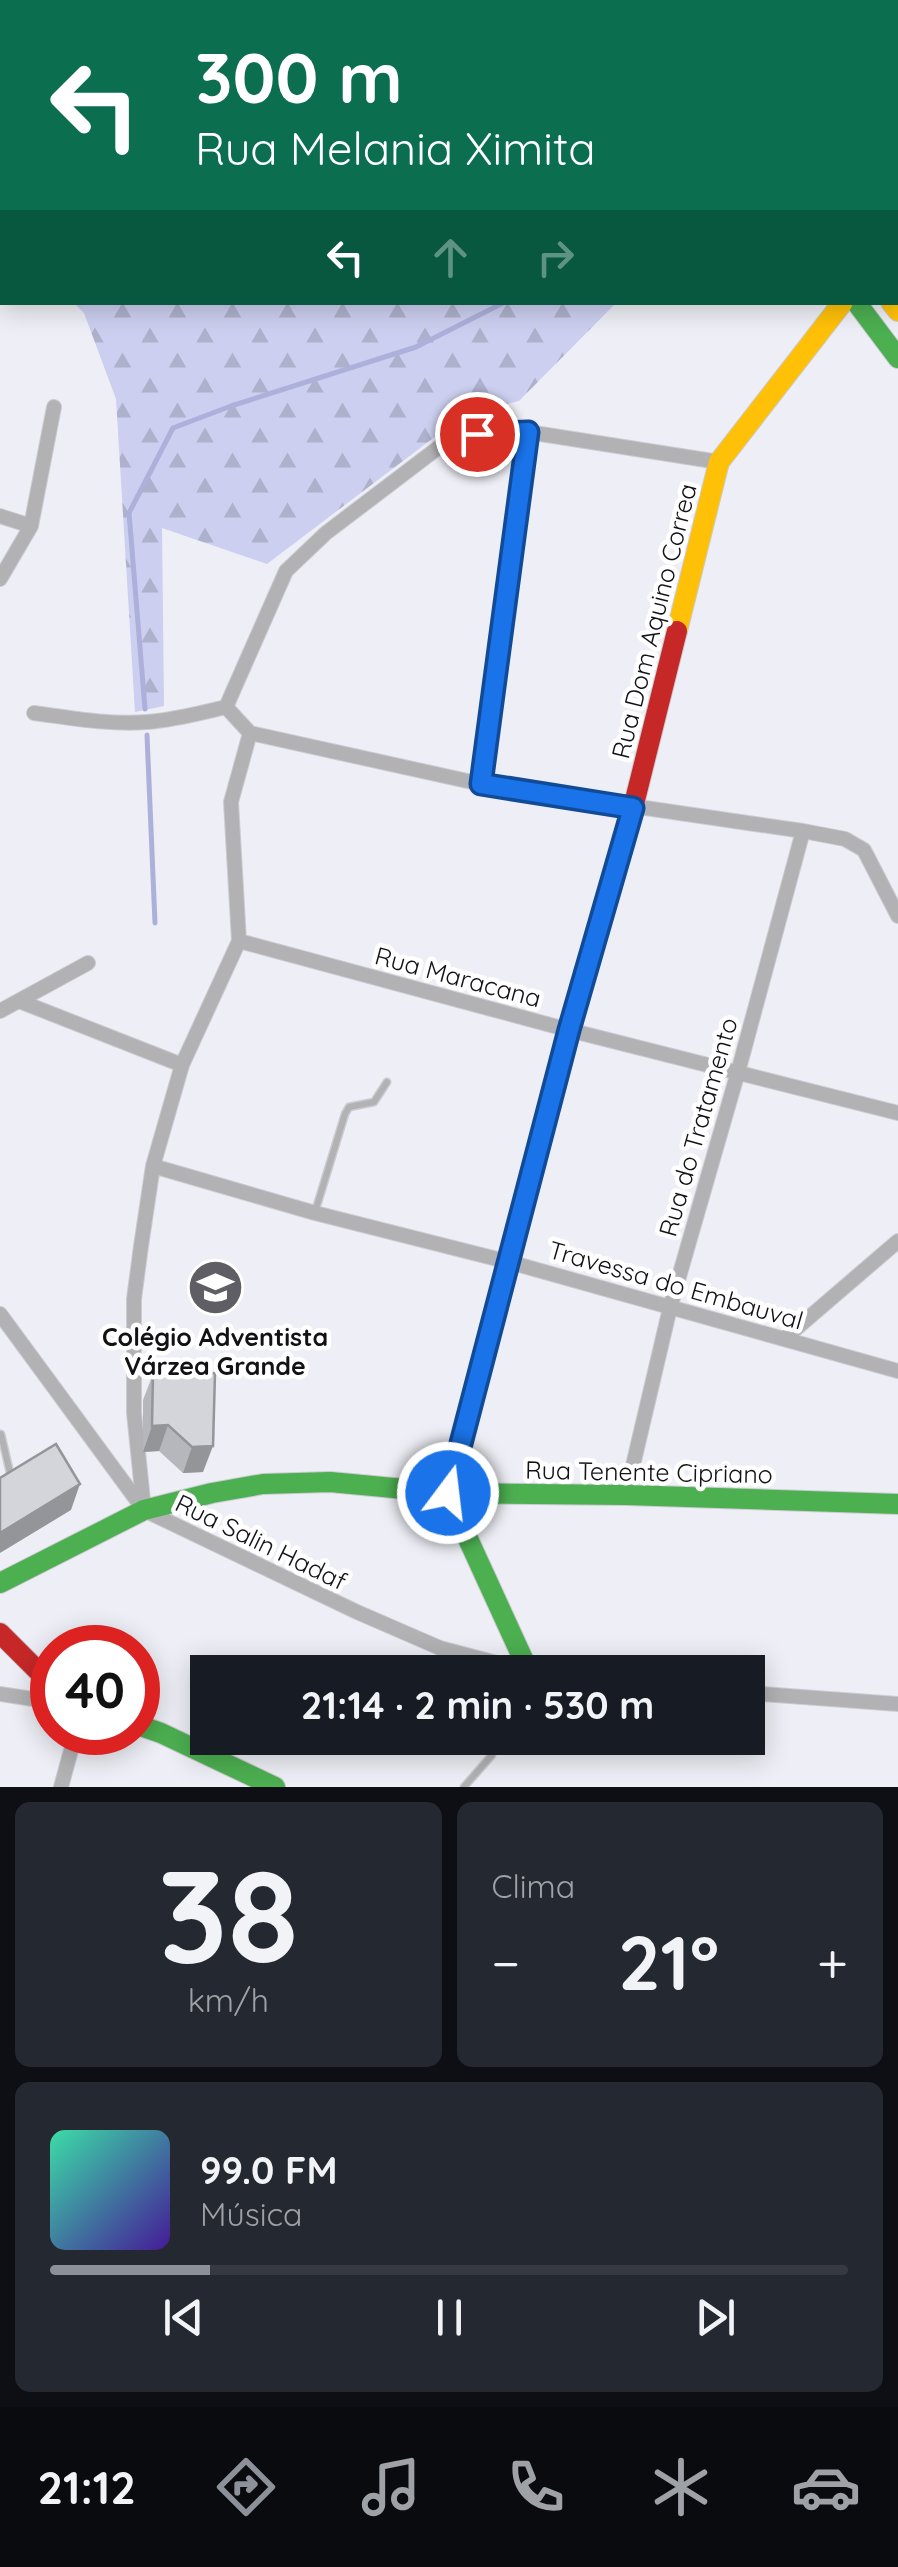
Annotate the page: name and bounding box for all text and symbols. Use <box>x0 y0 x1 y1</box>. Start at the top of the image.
text: 300 m <box>195 33 403 121</box>
icon: left <box>30 40 160 170</box>
text: Rua Melania Ximita <box>195 120 595 176</box>
icon: left <box>318 230 373 285</box>
icon: ahead <box>423 230 478 285</box>
icon: right <box>528 230 583 285</box>
pin <box>435 392 520 477</box>
icon: arrive <box>450 407 505 462</box>
street label: Rua Dom Aquino Correa <box>604 480 703 762</box>
street label: Rua Maracana <box>372 939 545 1014</box>
street label: Rua do Tratamento <box>651 1014 744 1240</box>
street label: Travessa do Embauval <box>545 1233 807 1336</box>
school or university icon: Colégio Adventista Várzea Grande <box>185 1258 245 1318</box>
place label: Colégio Adventista Várzea Grande <box>102 1321 328 1381</box>
position arrow <box>396 1441 500 1545</box>
street label: Rua Tenente Cipriano <box>525 1454 773 1489</box>
street label: Rua Salin Hadaf <box>171 1487 352 1596</box>
speed limit sign: 40 <box>30 1625 160 1755</box>
text: 21:14 · 2 min · 530 m <box>301 1681 654 1729</box>
text: 38 <box>158 1833 299 1996</box>
text: Clima <box>492 1866 575 1906</box>
text: 21° <box>618 1915 719 2009</box>
text: − <box>492 1928 520 1997</box>
text: + <box>817 1928 848 1997</box>
text: km/h <box>188 1980 269 2020</box>
text: 99.0 FM <box>200 2146 338 2194</box>
text: Música <box>200 2194 303 2234</box>
icon: previous <box>156 2290 211 2345</box>
icon: pause <box>422 2290 477 2345</box>
icon: next <box>688 2290 743 2345</box>
icon: directions <box>211 2452 281 2522</box>
icon: music <box>356 2452 426 2522</box>
icon: phone <box>501 2452 571 2522</box>
icon: climate <box>646 2452 716 2522</box>
icon: car <box>791 2452 861 2522</box>
text: 21:12 <box>37 2459 136 2515</box>

